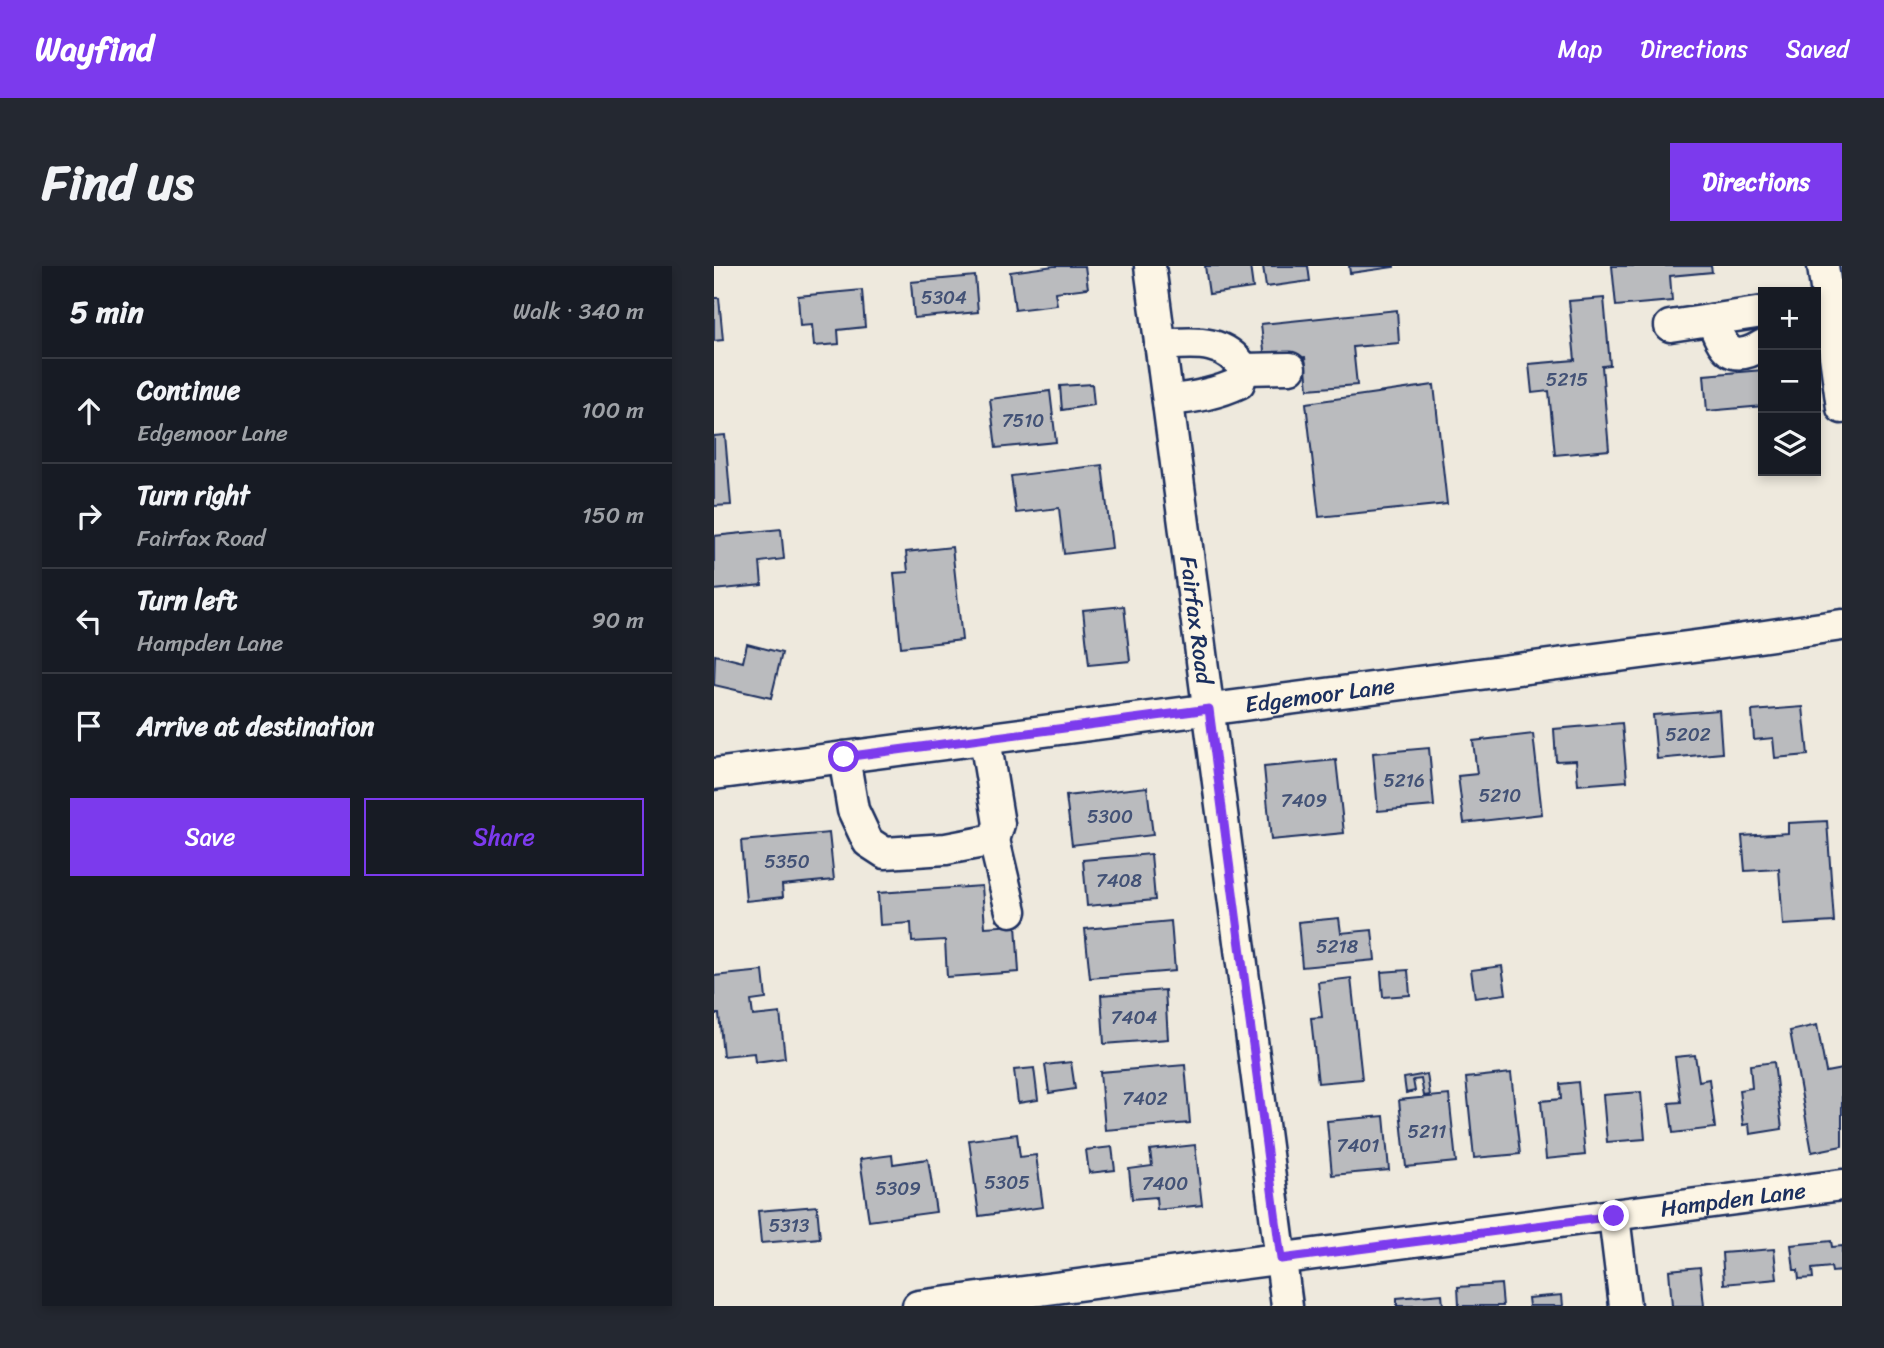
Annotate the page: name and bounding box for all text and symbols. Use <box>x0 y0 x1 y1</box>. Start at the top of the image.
text: Wayfind <box>35 20 154 78</box>
text: Map <box>1558 28 1602 70</box>
text: Directions <box>1640 28 1748 70</box>
text: Saved <box>1786 28 1849 70</box>
text: Find us <box>42 139 194 226</box>
button: Directions <box>1670 143 1842 221</box>
house number: 5304 <box>921 281 967 314</box>
text: 5 min <box>70 285 144 339</box>
map controls <box>1758 287 1821 476</box>
button: + <box>1758 287 1821 350</box>
text: Walk · 340 m <box>513 291 644 332</box>
button: − <box>1758 350 1821 413</box>
house number: 5215 <box>1546 363 1589 396</box>
text: Continue <box>137 367 240 413</box>
text: 100 m <box>581 390 644 431</box>
icon: ahead <box>70 392 108 430</box>
house number: 7510 <box>1002 404 1044 437</box>
text: Edgemoor Lane <box>137 413 288 454</box>
button: layers <box>1758 413 1821 476</box>
text: Turn right <box>137 472 250 518</box>
text: 150 m <box>582 495 644 536</box>
icon: right <box>70 497 108 535</box>
text: Fairfax Road <box>137 518 265 559</box>
street label: Fairfax Road <box>1167 554 1225 688</box>
text: Turn left <box>137 577 237 623</box>
text: 90 m <box>592 600 644 641</box>
icon: left <box>70 602 108 640</box>
text: Hampden Lane <box>137 623 283 664</box>
street label: Edgemoor Lane <box>1242 665 1398 726</box>
text: Arrive at destination <box>137 703 374 749</box>
icon: arrive <box>70 707 108 745</box>
house number: 5202 <box>1665 718 1711 751</box>
route start <box>828 741 859 772</box>
house number: 5216 <box>1383 764 1425 797</box>
house number: 5210 <box>1479 779 1521 812</box>
house number: 7409 <box>1281 784 1327 817</box>
button: Save <box>70 798 350 876</box>
button: Share <box>364 798 644 876</box>
house number: 5300 <box>1087 800 1133 833</box>
house number: 5350 <box>764 845 810 878</box>
house number: 7408 <box>1096 864 1143 897</box>
house number: 5218 <box>1316 930 1359 963</box>
house number: 7404 <box>1111 1001 1157 1034</box>
house number: 7402 <box>1122 1082 1168 1115</box>
house number: 5211 <box>1408 1115 1446 1148</box>
house number: 7401 <box>1337 1129 1379 1162</box>
house number: 5305 <box>984 1166 1030 1199</box>
house number: 7400 <box>1142 1167 1188 1200</box>
street label: Hampden Lane <box>1658 1170 1809 1230</box>
house number: 5309 <box>875 1172 921 1205</box>
route end <box>1598 1200 1629 1231</box>
house number: 5313 <box>769 1209 810 1242</box>

